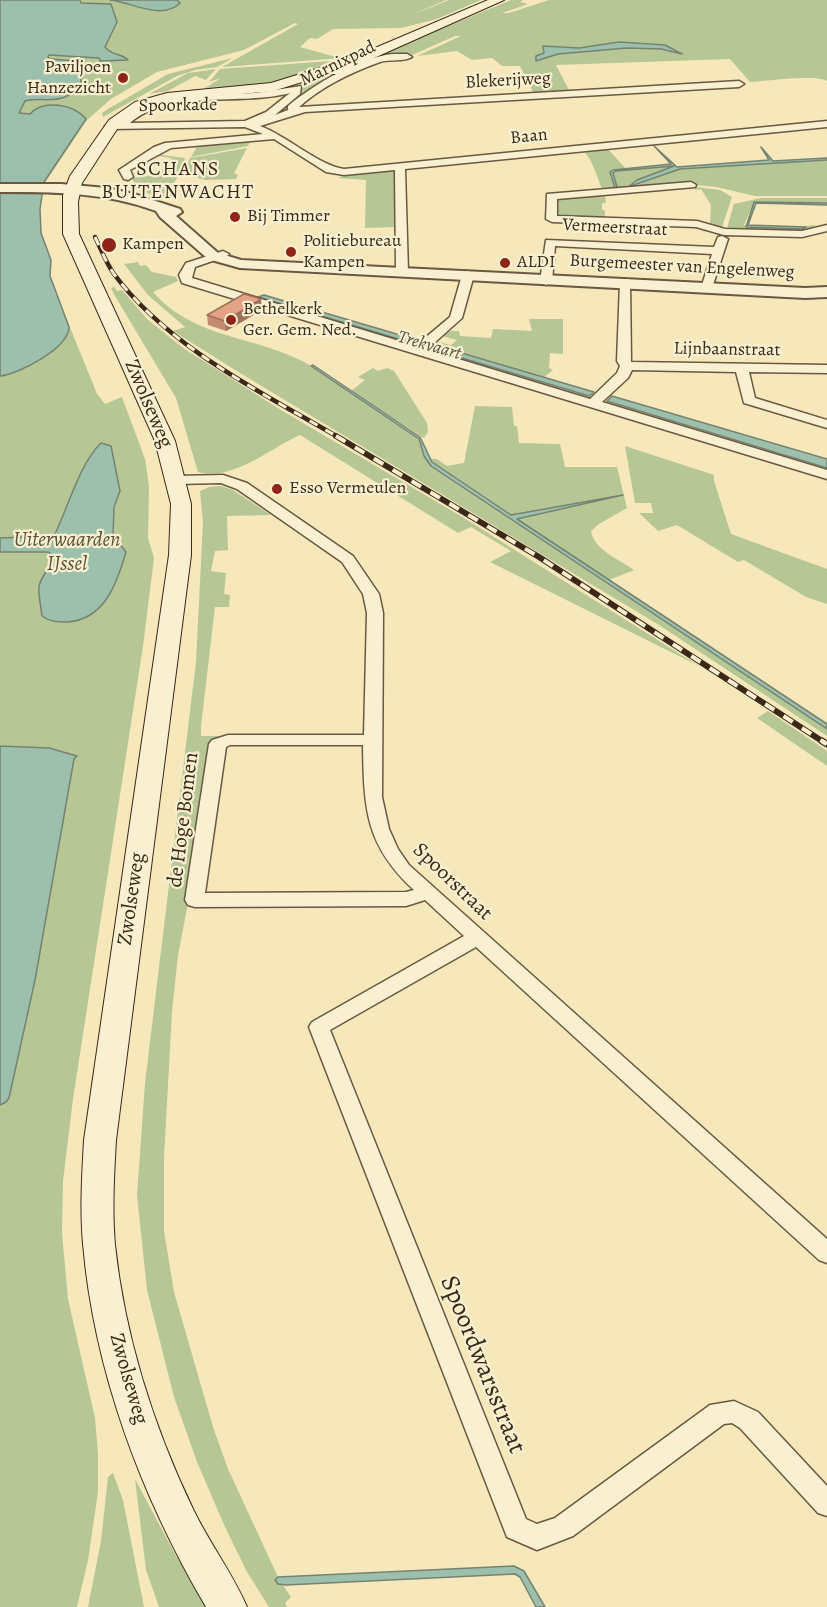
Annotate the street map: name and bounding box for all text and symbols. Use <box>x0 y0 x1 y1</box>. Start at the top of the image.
street label: Marnixpad <box>297 36 379 92</box>
place label: Paviljoen Hanzezicht <box>27 57 111 100</box>
street label: Blekerijweg <box>465 68 551 94</box>
marker: Paviljoen Hanzezicht <box>116 71 130 85</box>
street label: Spoorkade <box>139 95 217 117</box>
street label: Baan <box>509 124 549 150</box>
district label: SCHANS BUITENWACHT <box>101 158 255 205</box>
place label: Bij Timmer <box>247 206 330 228</box>
marker: Bij Timmer <box>228 210 242 224</box>
street label: Vermeerstraat <box>562 214 668 242</box>
place label: Politiebureau Kampen <box>303 231 401 274</box>
place label: Kampen <box>122 234 184 256</box>
marker: Kampen <box>100 236 118 254</box>
marker: Politiebureau Kampen <box>284 245 298 259</box>
street label: Burgemeester van Engelenweg <box>569 250 795 284</box>
place label: ALDI <box>517 252 555 274</box>
marker: ALDI <box>498 256 512 270</box>
place label: Bethelkerk Ger. Gem. Ned. <box>243 299 357 342</box>
marker: Bethelkerk Ger. Gem. Ned. <box>224 313 238 327</box>
water label: Trekvaart <box>395 327 463 365</box>
street label: Lijnbaanstraat <box>673 338 781 362</box>
street label: Zwolseweg <box>118 356 178 452</box>
place label: Esso Vermeulen <box>289 478 406 500</box>
marker: Esso Vermeulen <box>270 482 284 496</box>
park label: Uiterwaarden IJssel <box>13 528 121 578</box>
street label: de Hoge Bomen <box>163 751 205 889</box>
street label: Spoorstraat <box>407 838 497 926</box>
street label: Zwolseweg <box>113 851 151 947</box>
street label: Spoordwarsstraat <box>432 1272 532 1458</box>
street label: Zwolseweg <box>103 1331 153 1427</box>

